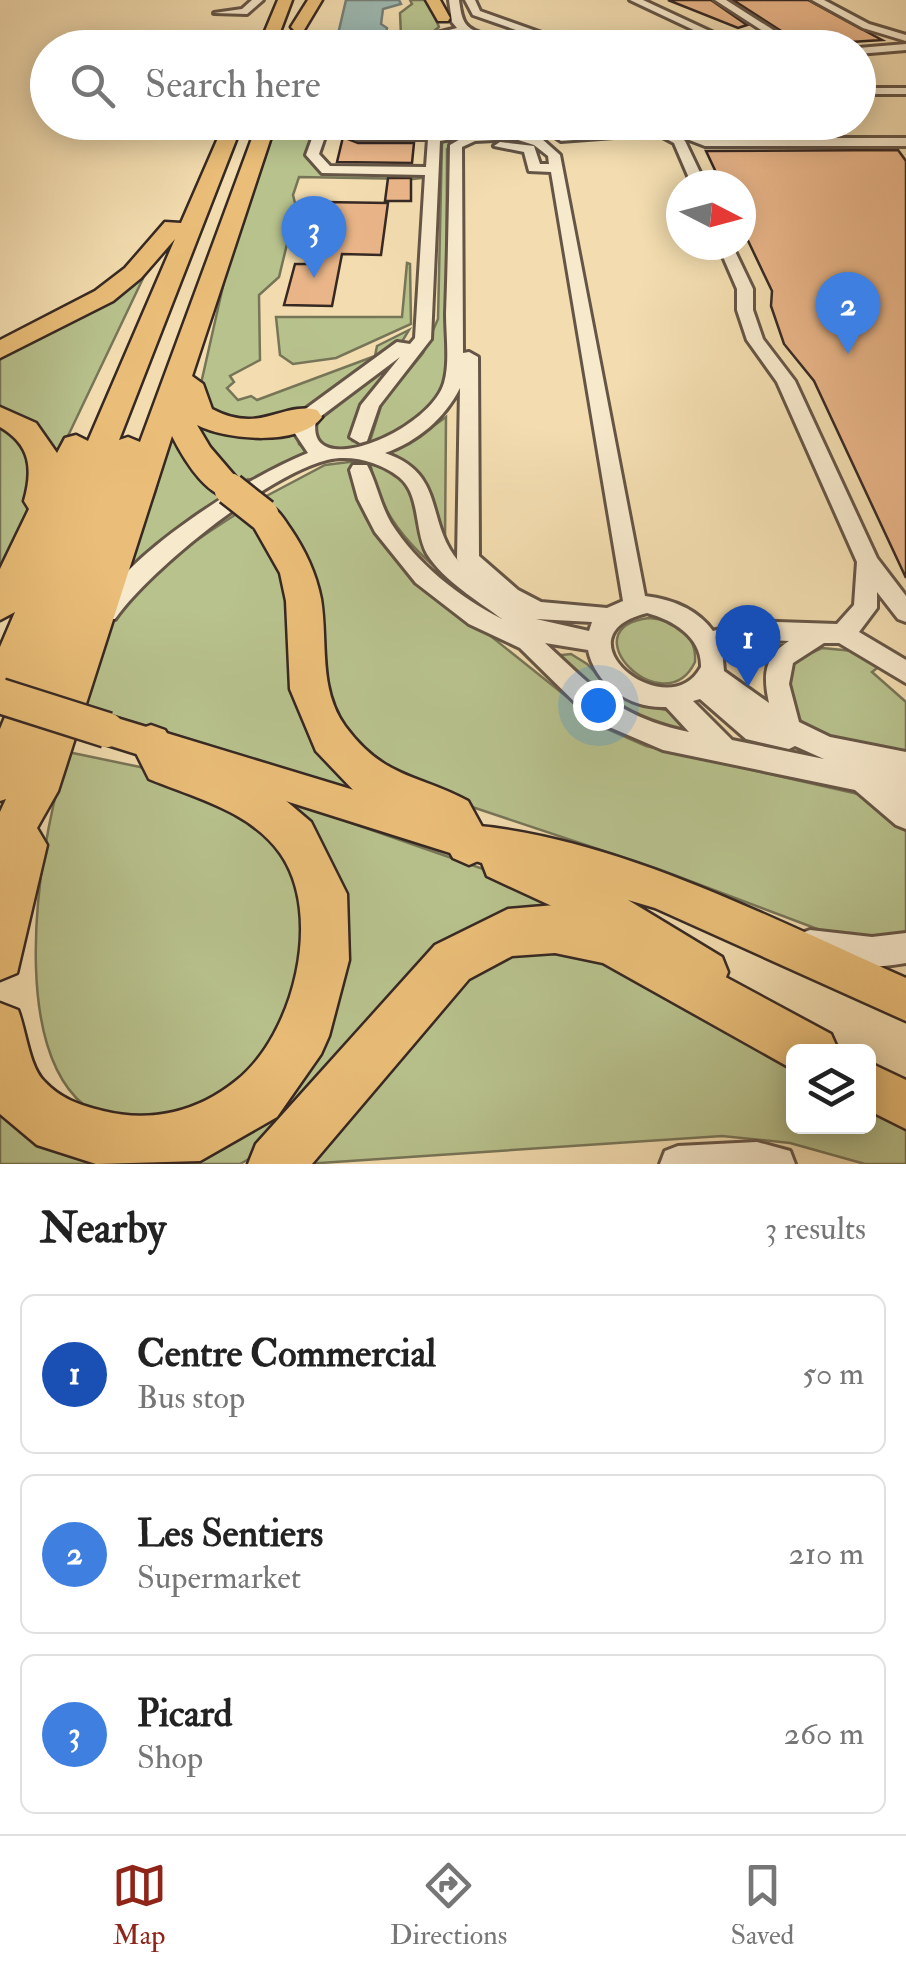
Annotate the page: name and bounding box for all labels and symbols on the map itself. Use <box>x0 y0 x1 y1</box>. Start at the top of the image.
north arrow <box>666 170 756 260</box>
pin: 3 <box>282 196 346 278</box>
pin: 2 <box>816 272 880 354</box>
pin: 1 <box>716 604 780 687</box>
your location <box>573 680 624 731</box>

